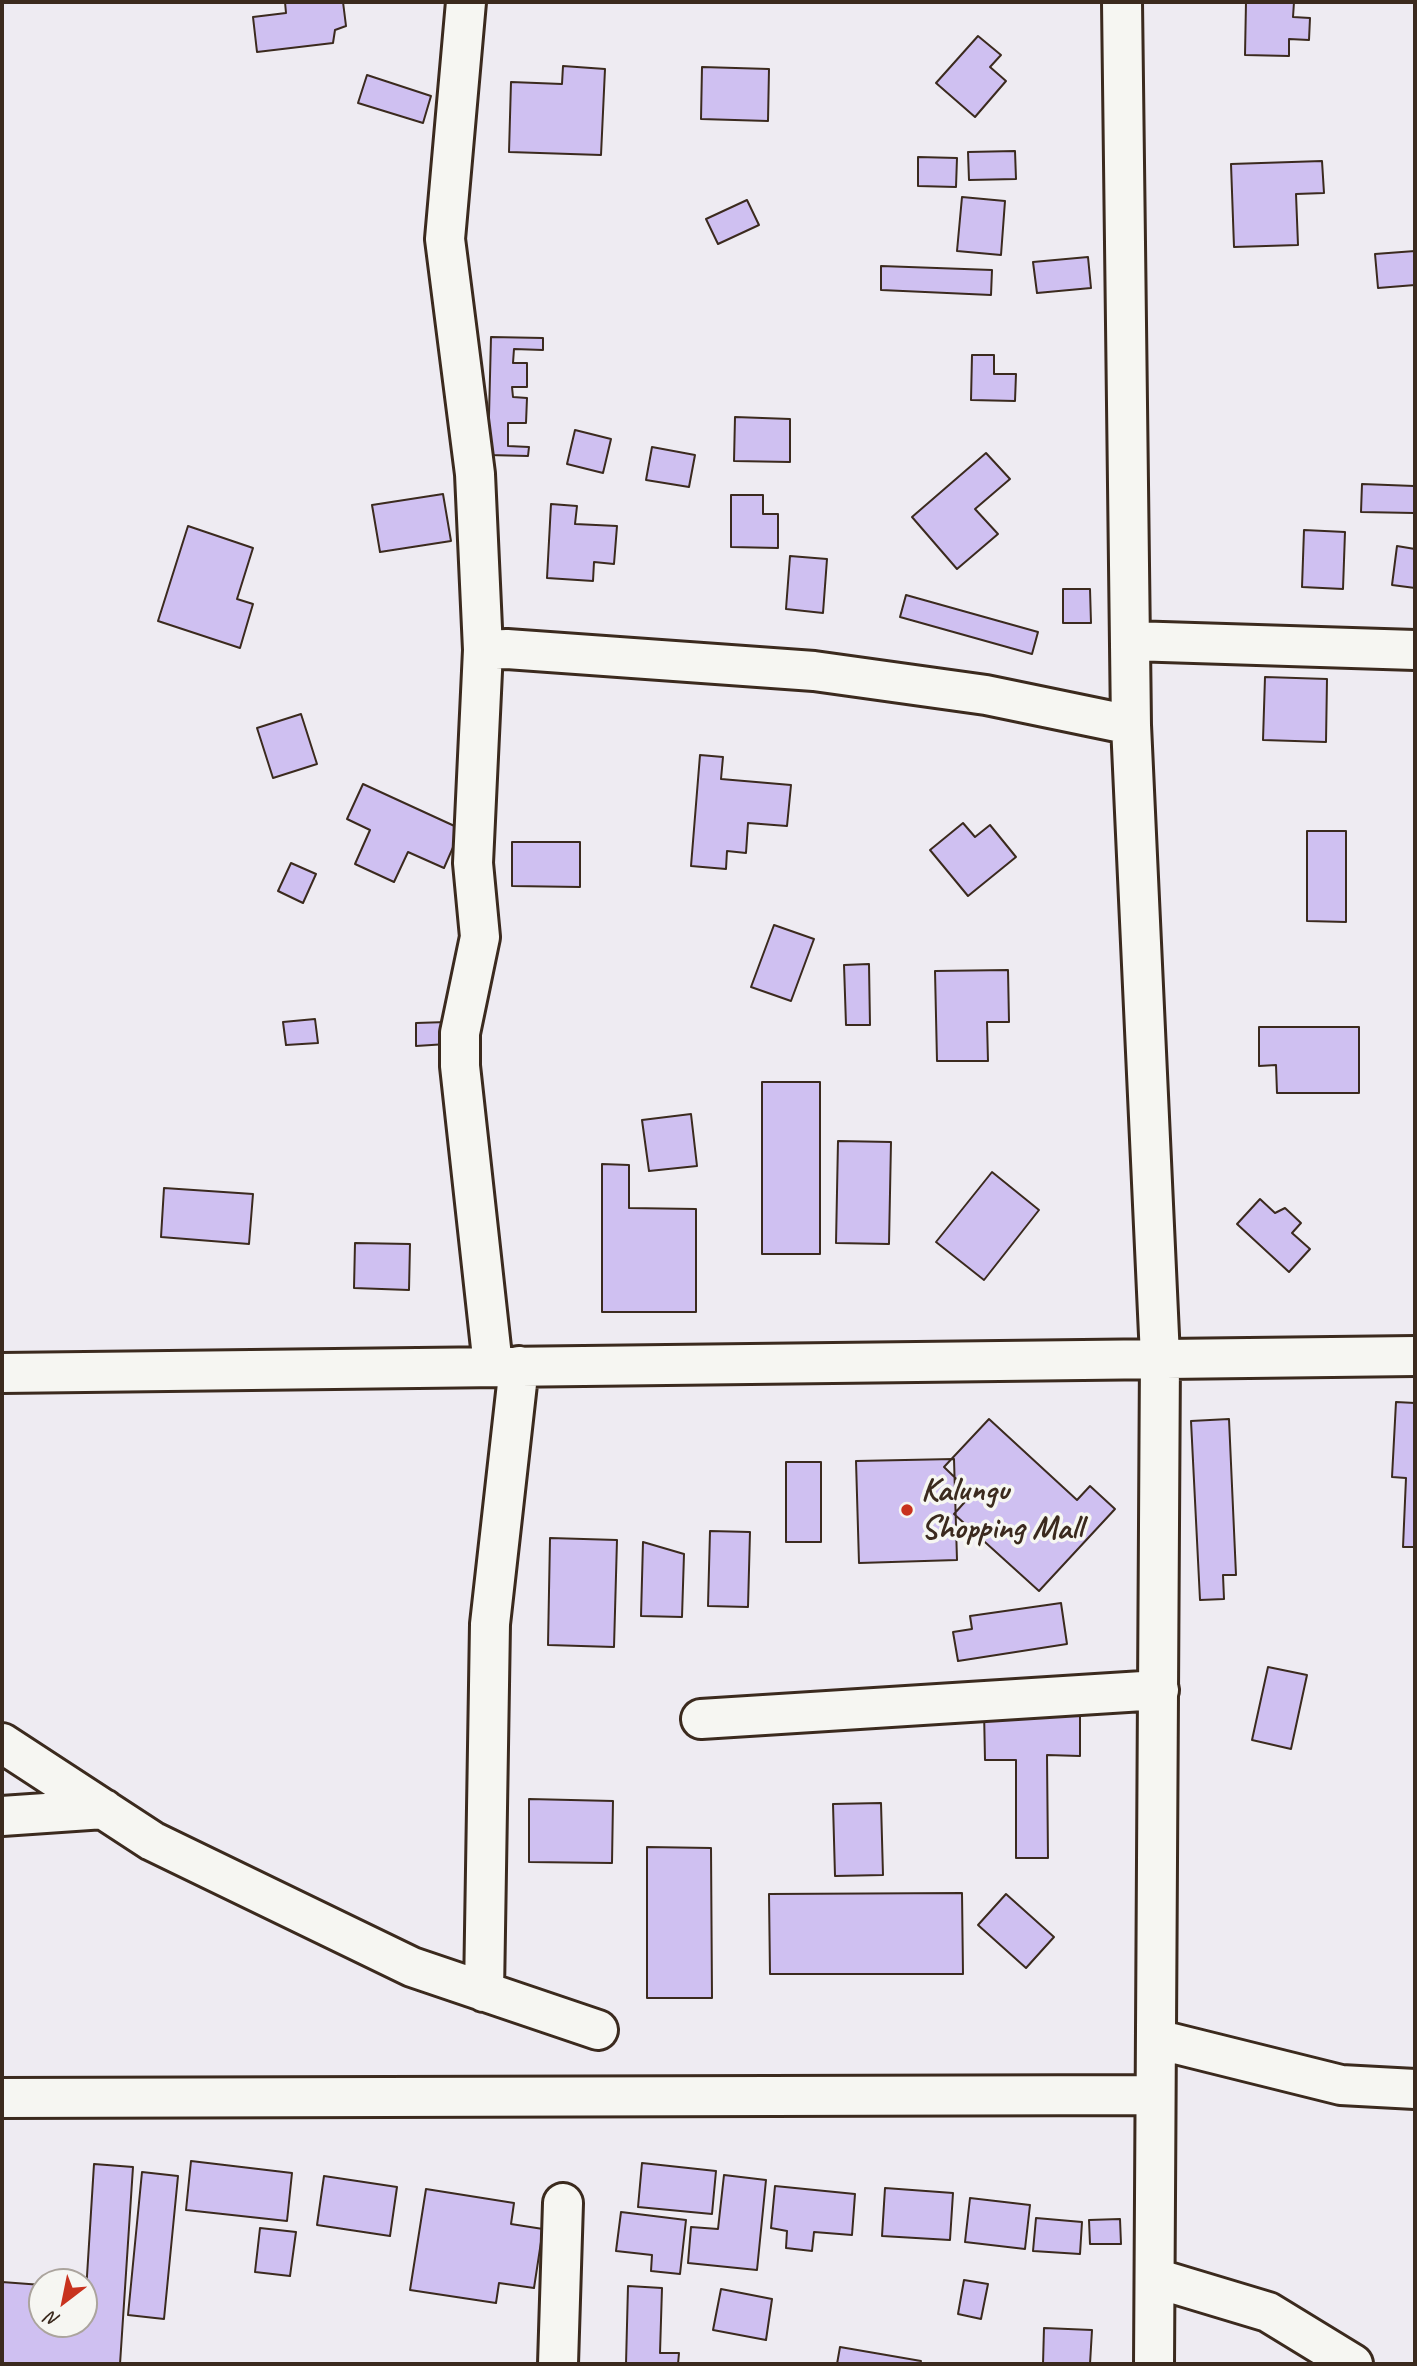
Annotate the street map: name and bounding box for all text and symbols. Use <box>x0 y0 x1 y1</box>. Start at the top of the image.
place label: Kalungu Shopping Mall <box>921 1471 1083 1549</box>
marker: Kalungu Shopping Mall <box>899 1502 915 1518</box>
north arrow <box>28 2268 98 2338</box>
text: N <box>42 2306 64 2332</box>

